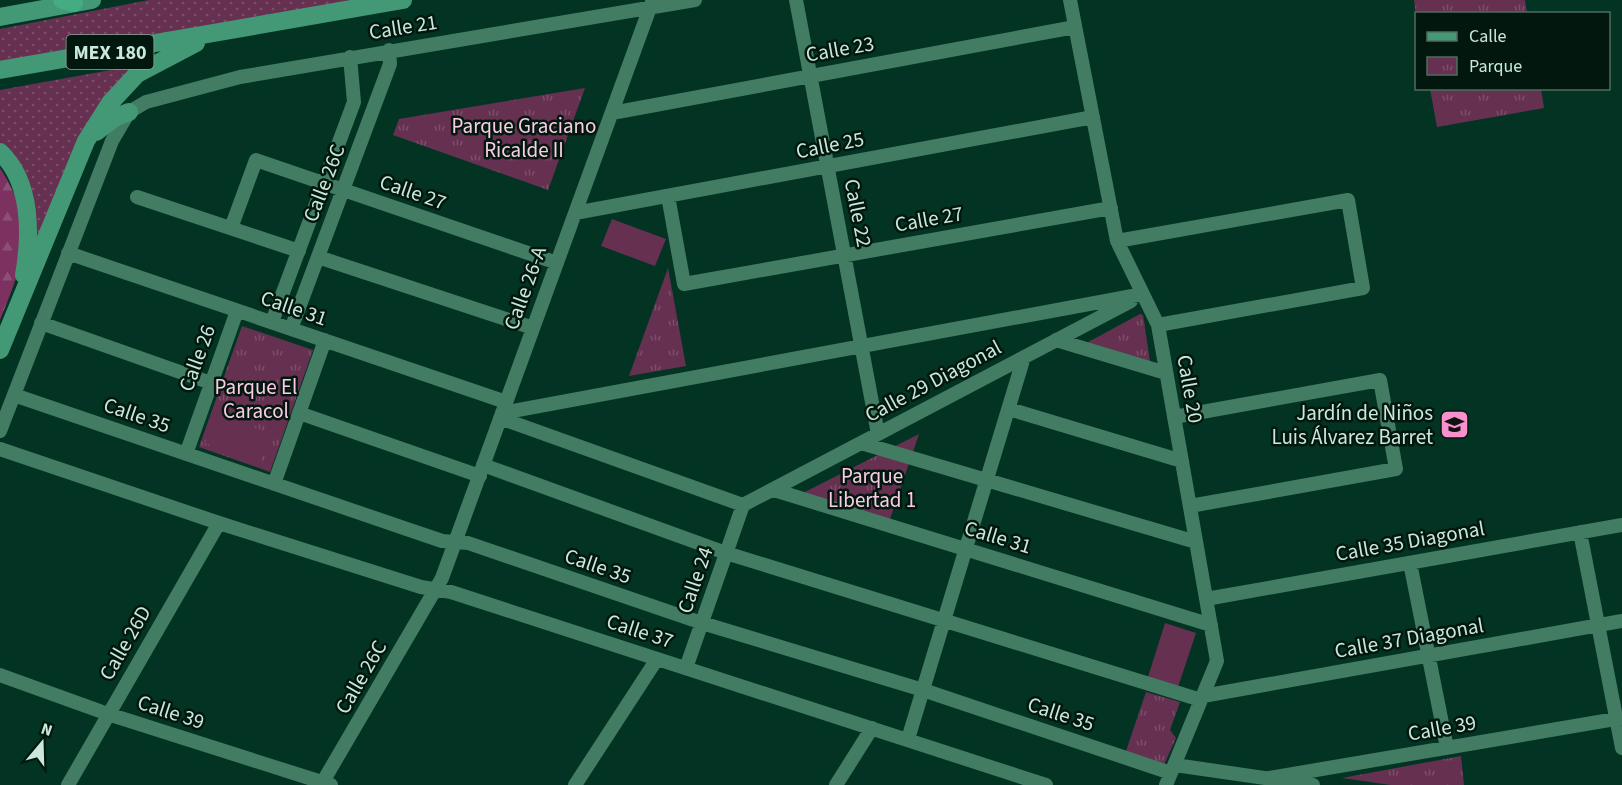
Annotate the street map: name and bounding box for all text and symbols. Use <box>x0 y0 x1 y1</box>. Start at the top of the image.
street label: Calle 21 <box>367 7 439 47</box>
legend <box>1415 12 1610 90</box>
text: Calle <box>1469 24 1507 49</box>
street label: Calle 23 <box>804 28 876 70</box>
road number: MEX 180 <box>66 35 154 69</box>
text: Parque <box>1469 54 1522 79</box>
park label: Parque Graciano Ricalde II <box>452 111 596 165</box>
street label: Calle 25 <box>793 124 867 166</box>
street label: Calle 26C <box>296 140 352 226</box>
street label: Calle 27 <box>376 167 450 217</box>
street label: Calle 22 <box>837 176 879 250</box>
street label: Calle 27 <box>893 198 965 240</box>
street label: Calle 26-A <box>496 242 554 334</box>
street label: Calle 31 <box>257 283 331 333</box>
street label: Calle 26 <box>171 321 223 395</box>
street label: Calle 29 Diagonal <box>859 332 1007 430</box>
street label: Calle 20 <box>1169 353 1211 425</box>
park label: Parque El Caracol <box>215 372 297 426</box>
street label: Calle 35 <box>100 390 174 440</box>
place label: Jardín de Niños Luis Álvarez Barret <box>1271 398 1433 452</box>
school or university icon: Jardín de Niños Luis Álvarez Barret <box>1438 409 1470 441</box>
park label: Parque Libertad 1 <box>828 461 916 515</box>
street label: Calle 31 <box>961 513 1035 561</box>
street label: Calle 35 Diagonal <box>1333 513 1487 569</box>
street label: Calle 35 <box>561 541 635 591</box>
street label: Calle 24 <box>670 543 720 617</box>
street label: Calle 26D <box>92 600 158 686</box>
street label: Calle 37 <box>603 606 677 656</box>
street label: Calle 37 Diagonal <box>1332 610 1486 666</box>
street label: Calle 26C <box>328 635 394 719</box>
street label: Calle 39 <box>134 687 208 737</box>
street label: Calle 35 <box>1024 689 1098 739</box>
street label: Calle 39 <box>1406 707 1478 749</box>
north arrow <box>12 713 72 773</box>
text: N <box>38 718 55 742</box>

